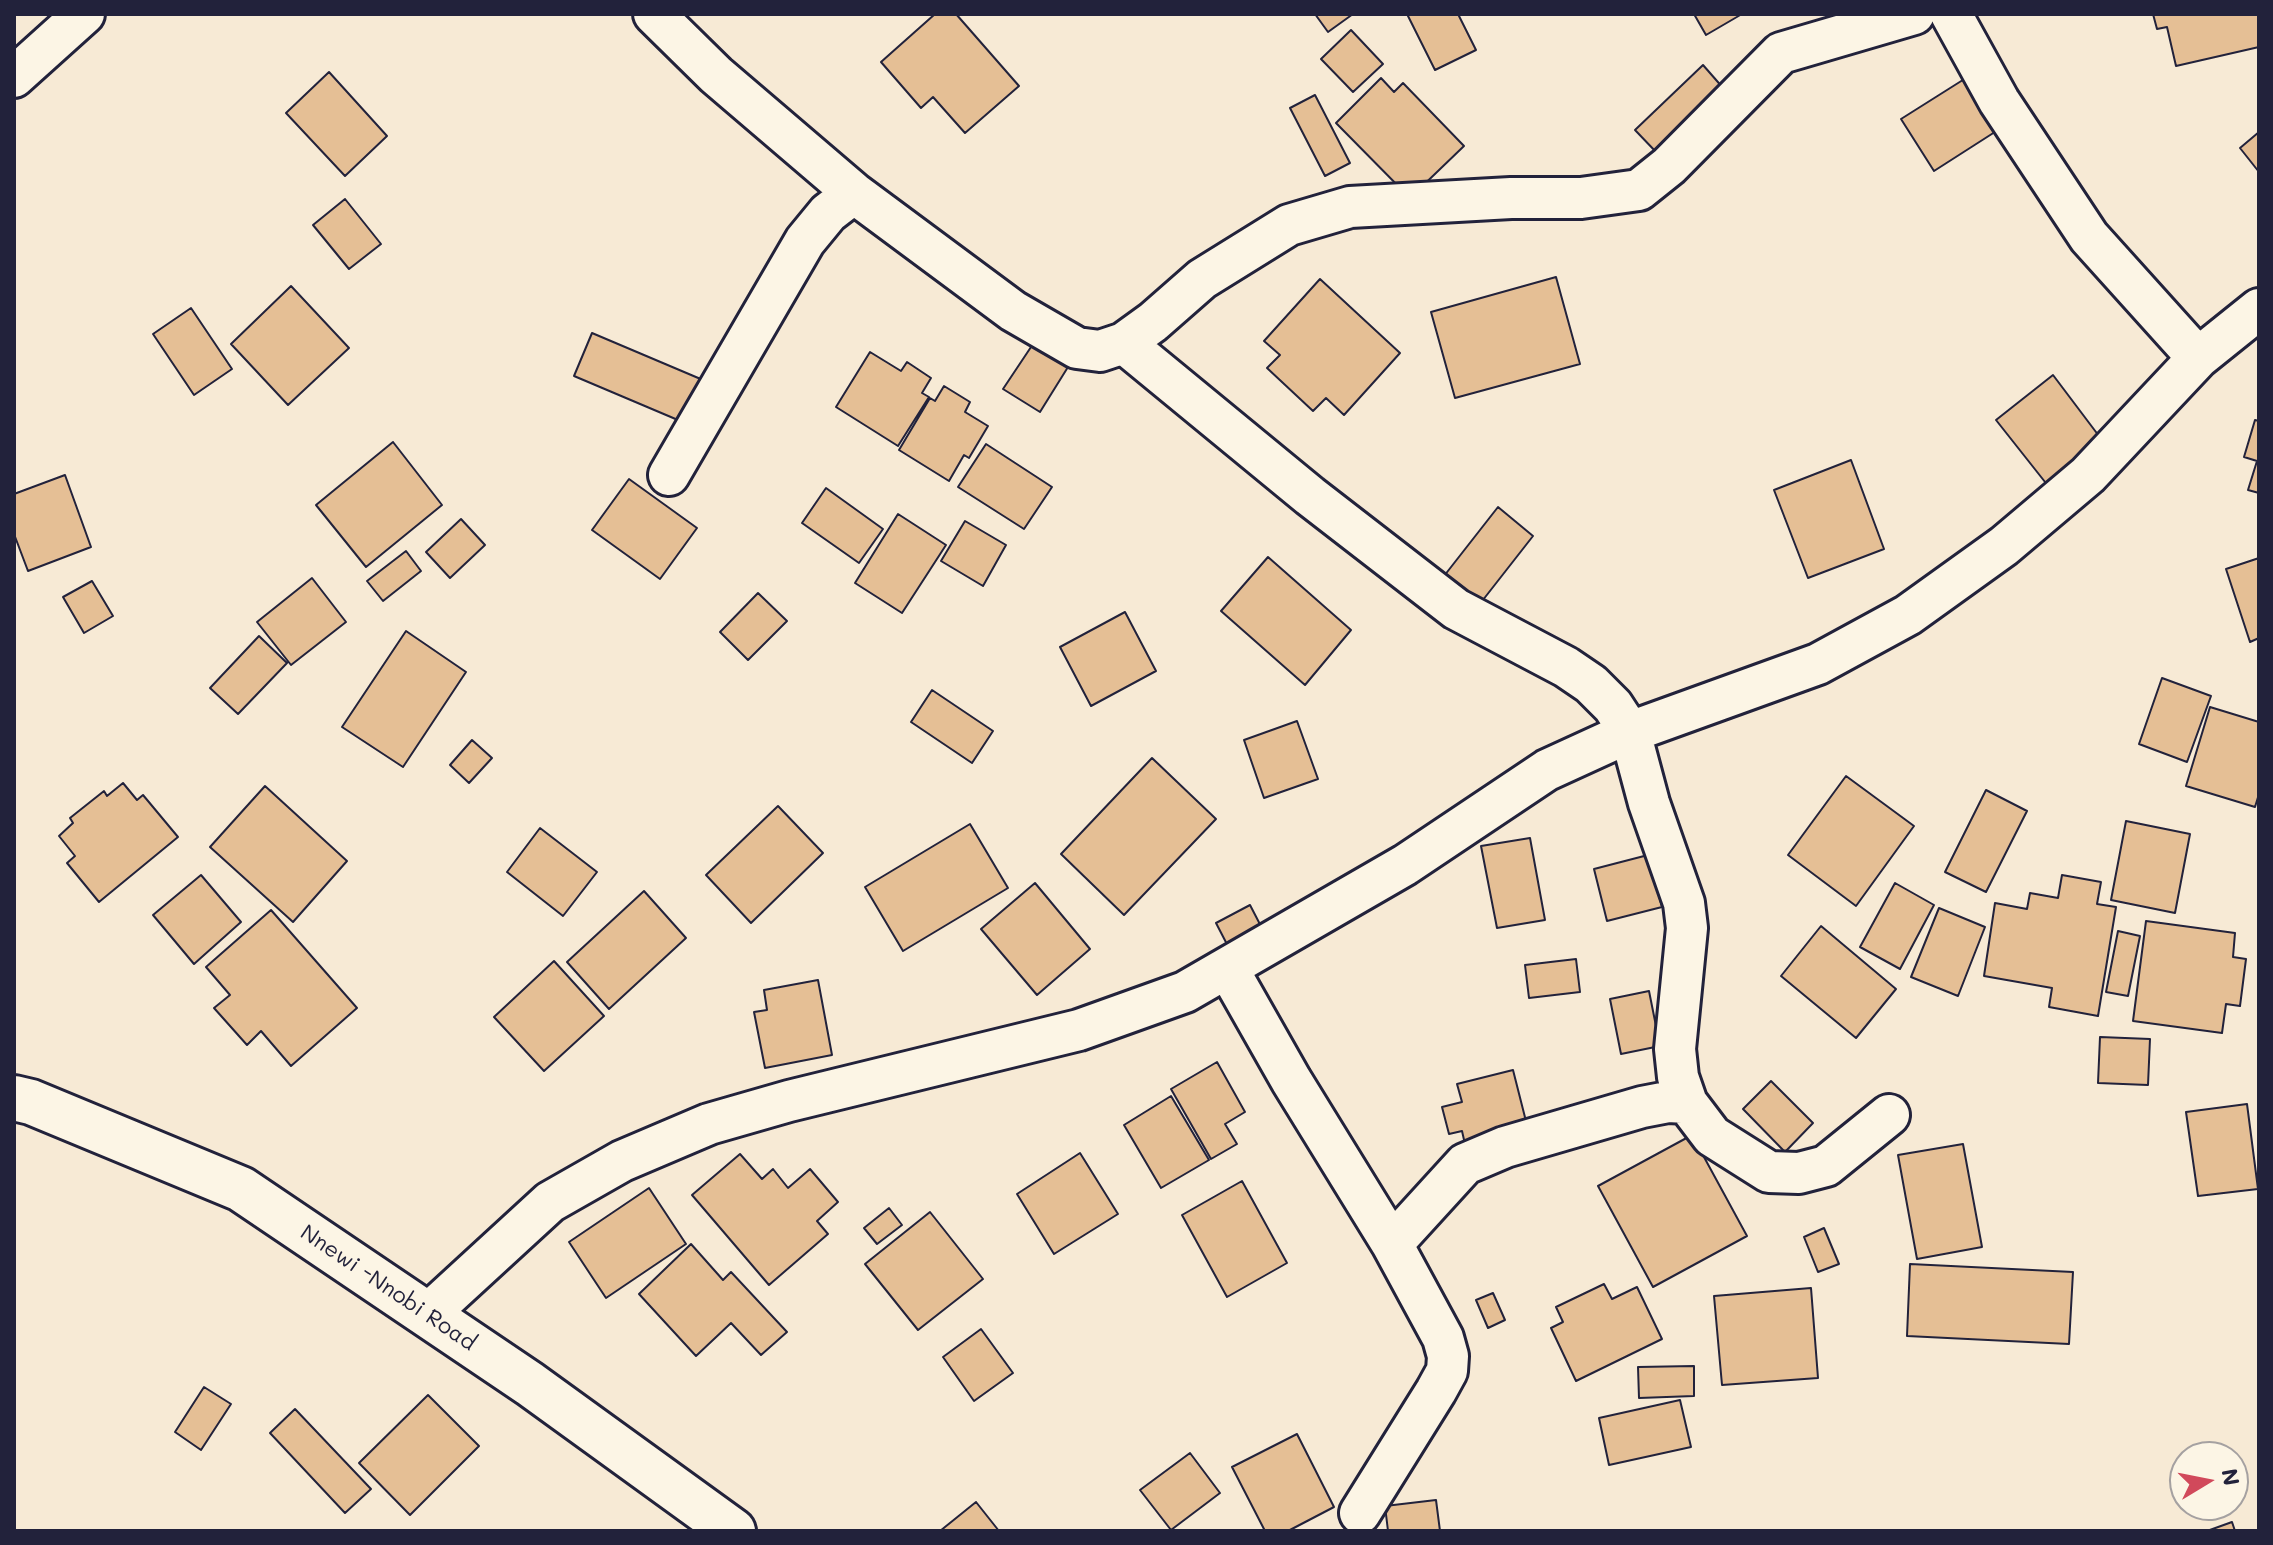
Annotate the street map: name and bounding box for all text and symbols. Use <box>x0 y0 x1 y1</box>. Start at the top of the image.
street label: Nnewi -Nnobi Road <box>295 1219 481 1357</box>
north arrow <box>2169 1441 2249 1521</box>
text: N <box>2215 1466 2247 1488</box>

